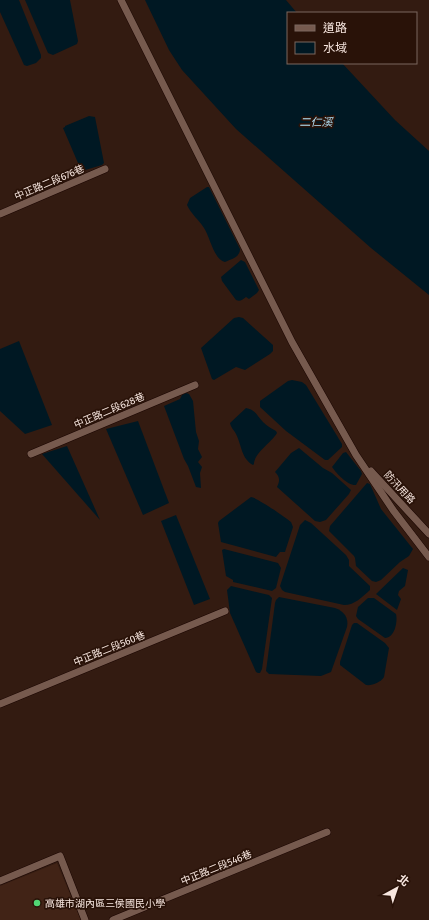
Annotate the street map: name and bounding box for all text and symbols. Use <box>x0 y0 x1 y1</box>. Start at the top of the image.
legend <box>287 12 417 64</box>
text: 道路 <box>323 21 347 35</box>
text: 水域 <box>323 41 347 55</box>
water label: 二仁溪 <box>300 116 334 129</box>
street label: 中正路二段676巷 <box>13 163 86 203</box>
street label: 中正路二段628巷 <box>72 391 147 431</box>
street label: 防汛用路 <box>381 469 417 506</box>
street label: 中正路二段560巷 <box>72 629 147 669</box>
street label: 中正路二段546巷 <box>179 848 254 888</box>
north arrow <box>377 868 417 908</box>
text: 北 <box>395 872 411 889</box>
marker: 高雄市湖內區三侯國民小學 <box>32 898 42 908</box>
place label: 高雄市湖內區三侯國民小學 <box>45 898 165 910</box>

